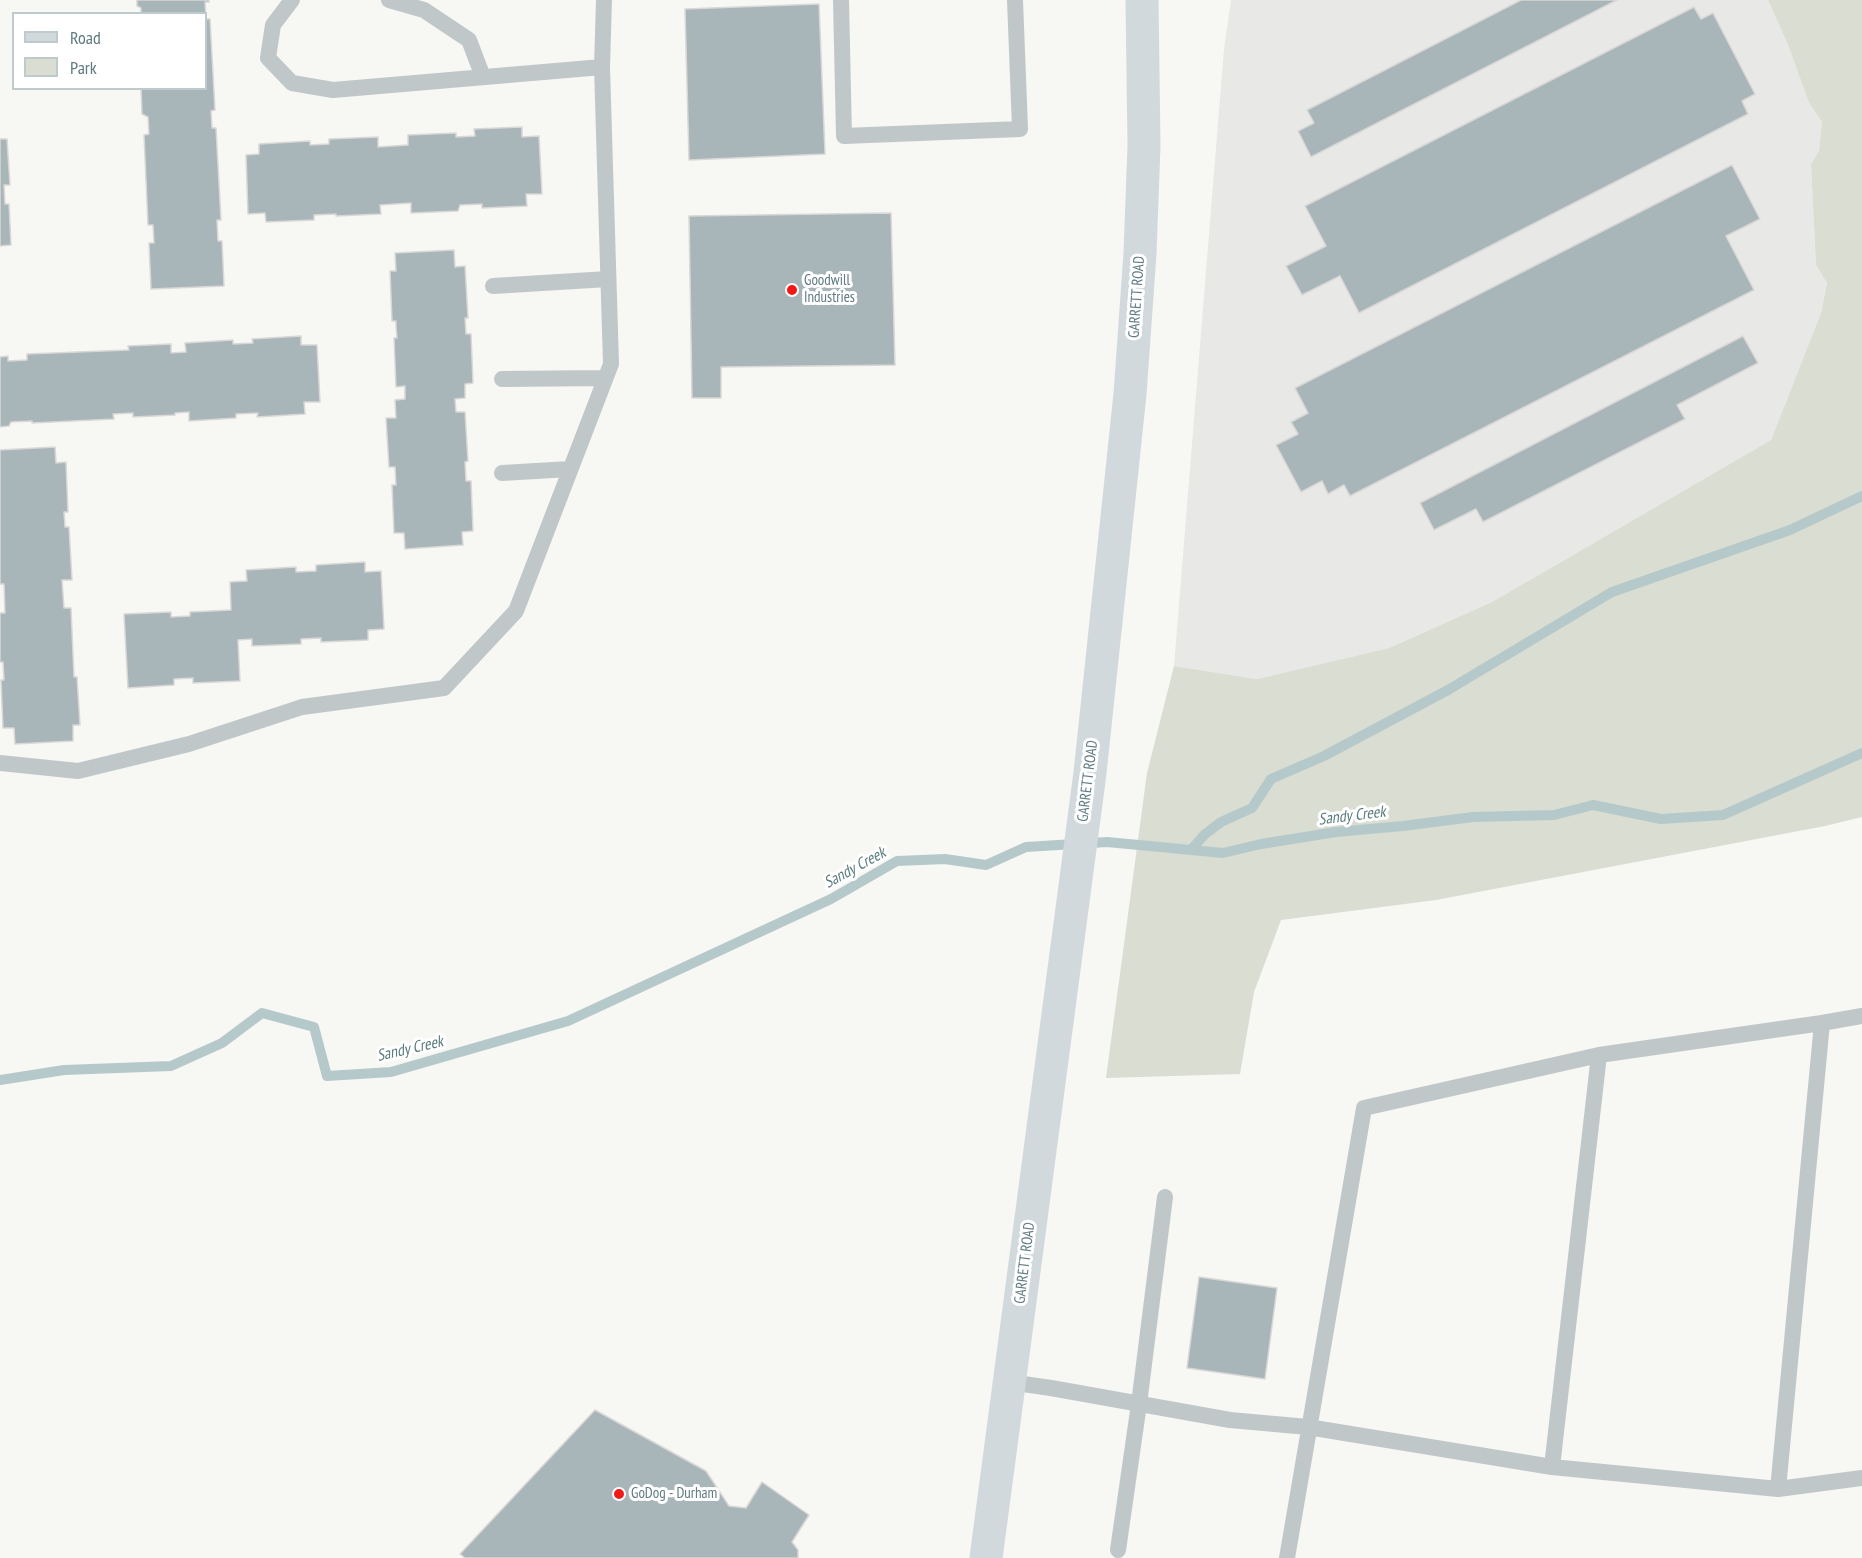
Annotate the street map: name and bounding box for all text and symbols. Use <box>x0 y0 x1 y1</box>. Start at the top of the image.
legend <box>12 12 207 90</box>
text: Road <box>70 26 101 49</box>
text: Park <box>70 56 97 79</box>
street label: GARRETT ROAD <box>1125 256 1149 338</box>
place label: Goodwill Industries <box>804 272 855 307</box>
marker: Goodwill Industries <box>785 283 799 297</box>
street label: GARRETT ROAD <box>1074 739 1102 823</box>
water label: Sandy Creek <box>1317 802 1387 830</box>
water label: Sandy Creek <box>821 843 889 893</box>
water label: Sandy Creek <box>375 1032 445 1066</box>
street label: GARRETT ROAD <box>1011 1221 1039 1305</box>
place label: GoDog - Durham <box>631 1485 717 1503</box>
marker: GoDog - Durham <box>612 1487 626 1501</box>

